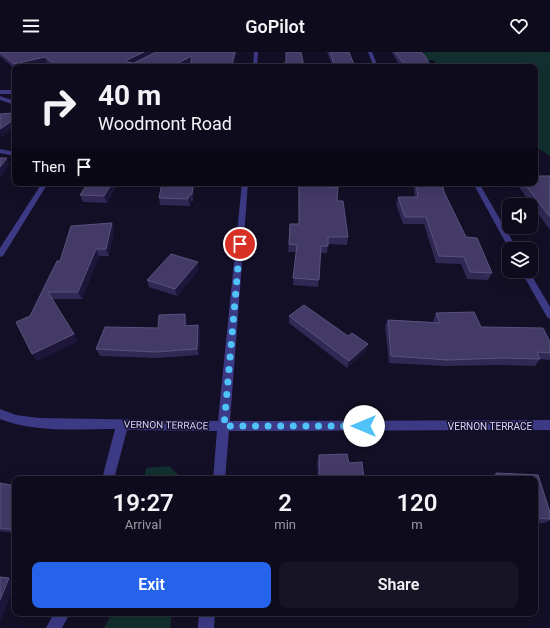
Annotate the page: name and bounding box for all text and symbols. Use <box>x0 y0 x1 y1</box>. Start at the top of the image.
icon: menu <box>20 15 42 37</box>
icon: heart <box>508 15 530 37</box>
text: GoPilot <box>245 16 305 37</box>
text: 40 m <box>98 79 161 112</box>
icon: right <box>32 80 84 132</box>
text: Woodmont Road <box>98 113 232 134</box>
icon: arrive <box>73 156 95 178</box>
text: Then <box>32 158 65 176</box>
map controls <box>502 198 538 278</box>
button: sound <box>502 198 538 234</box>
pin <box>223 227 257 261</box>
icon: arrive <box>229 233 251 255</box>
button: layers <box>502 242 538 278</box>
position arrow <box>343 405 385 447</box>
street label: VERNON TERRACE <box>124 419 209 431</box>
street label: VERNON TERRACE <box>448 421 532 432</box>
text: 19:27 <box>112 489 174 517</box>
text: 2 <box>278 489 292 517</box>
text: 120 <box>396 489 438 517</box>
text: Arrival <box>125 517 162 532</box>
text: min <box>274 517 296 532</box>
text: m <box>411 517 423 532</box>
button: Exit <box>32 562 271 608</box>
button: Share <box>279 562 518 608</box>

